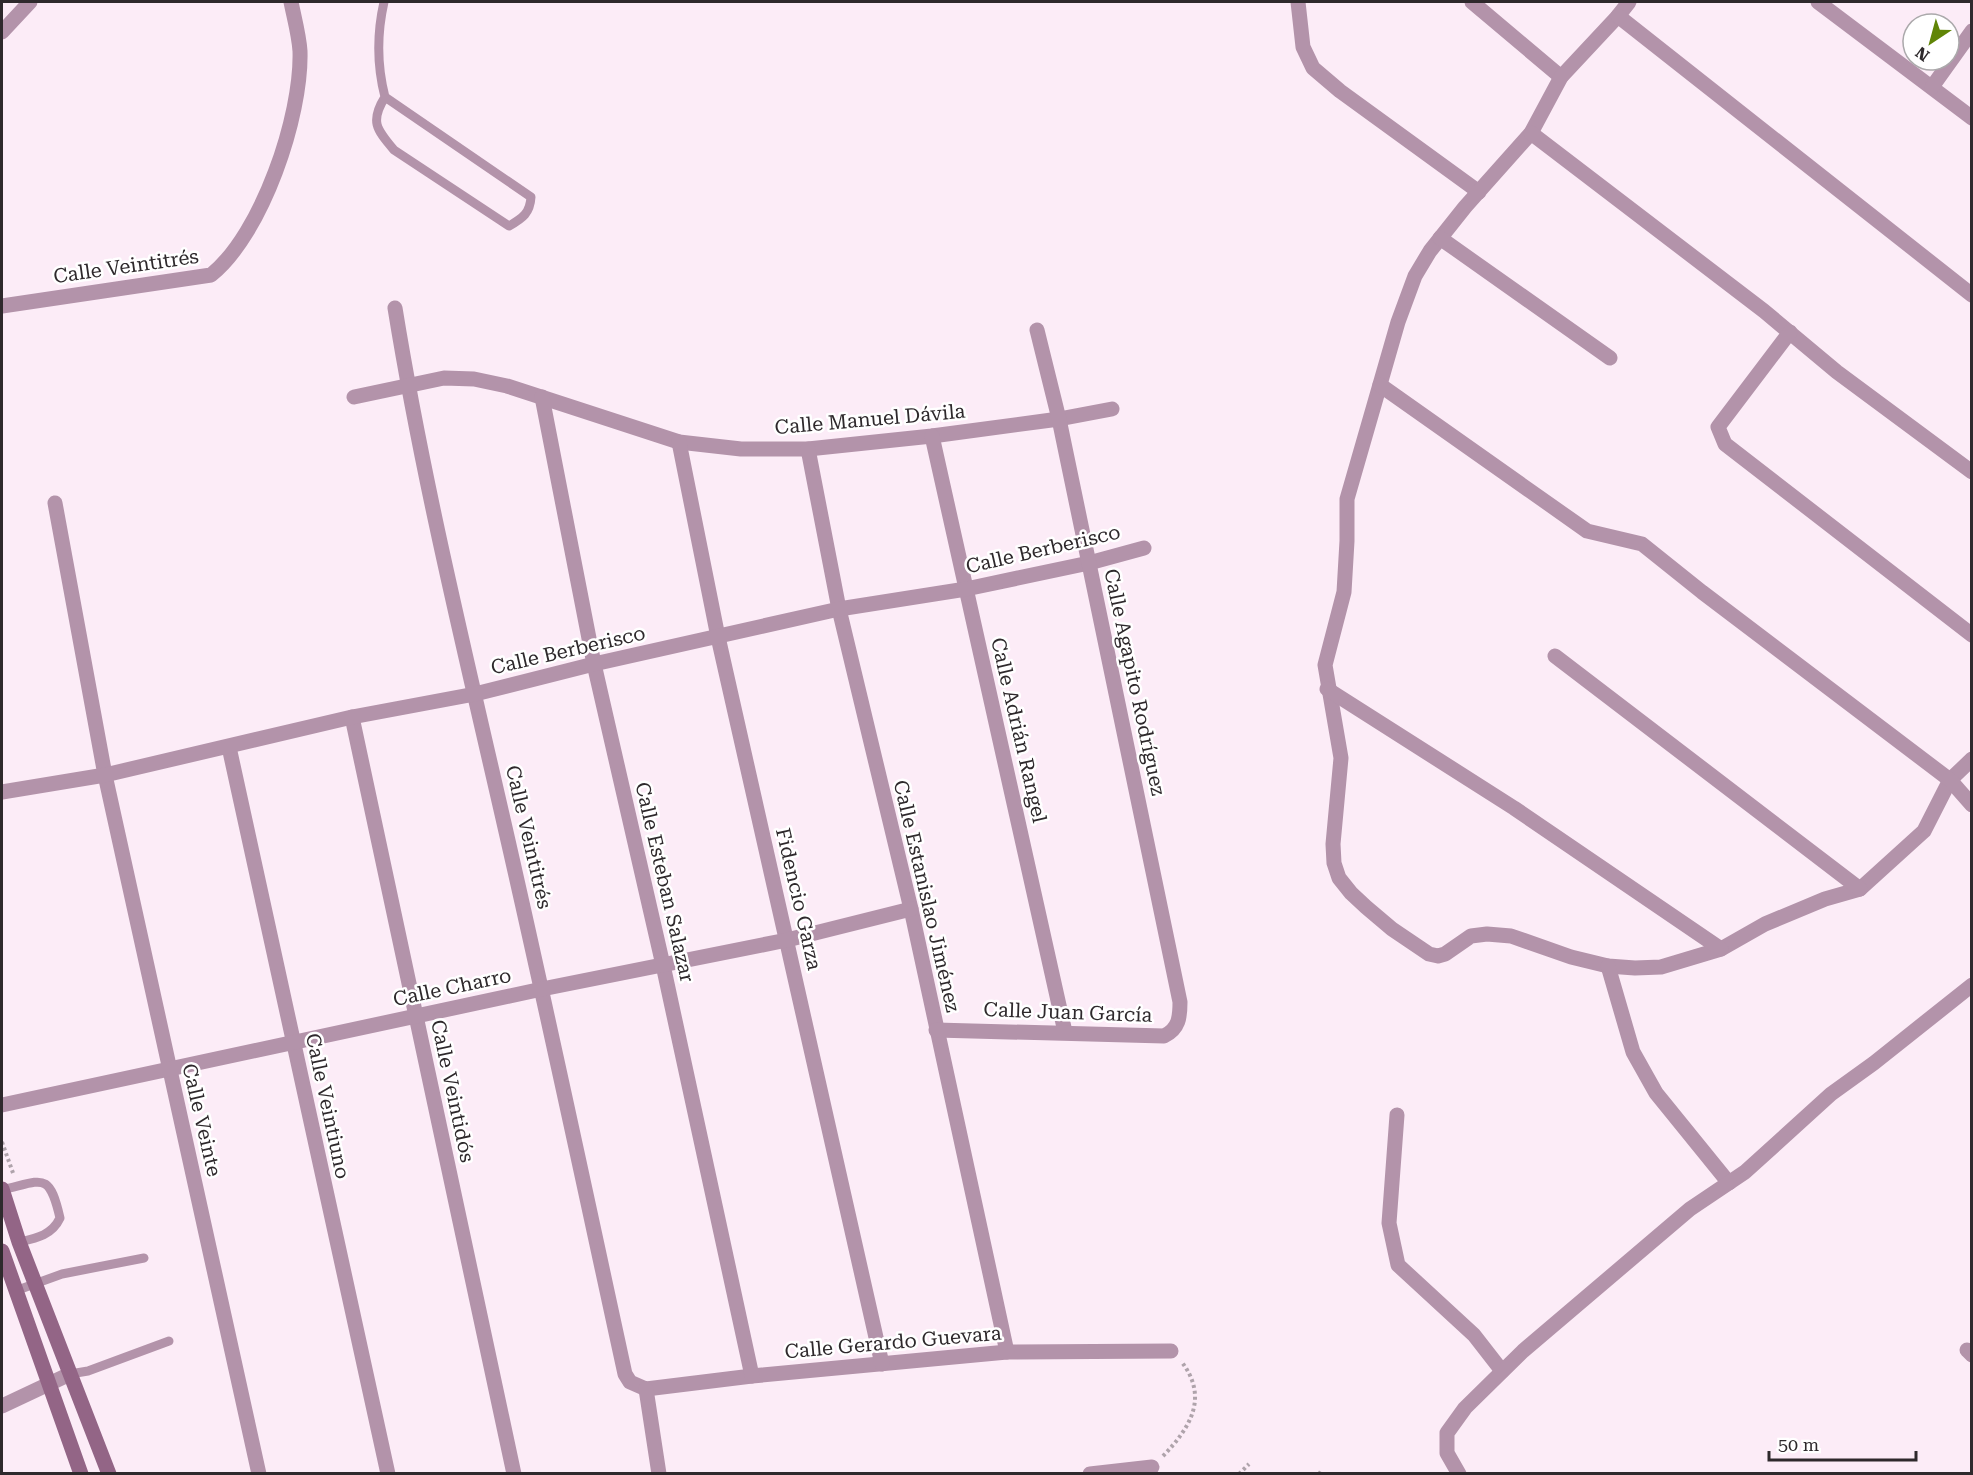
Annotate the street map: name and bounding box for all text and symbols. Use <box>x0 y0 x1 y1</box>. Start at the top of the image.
north arrow <box>1901 12 1961 72</box>
text: N <box>1912 42 1933 65</box>
street label: Calle Veintitrés <box>52 244 200 288</box>
street label: Calle Manuel Dávila <box>774 399 966 439</box>
street label: Calle Berberisco <box>963 520 1123 578</box>
street label: Calle Agapito Rodríguez <box>1099 566 1171 798</box>
street label: Calle Berberisco <box>488 621 648 679</box>
street label: Calle Adrián Rangel <box>986 635 1052 825</box>
street label: Calle Veintitrés <box>501 763 557 911</box>
street label: Calle Estanislao Jiménez <box>889 778 965 1014</box>
street label: Calle Esteban Salazar <box>630 780 700 984</box>
street label: Fidencio Garza <box>771 826 827 973</box>
street label: Calle Charro <box>391 963 513 1011</box>
street label: Calle Juan García <box>983 997 1153 1027</box>
street label: Calle Veintidós <box>426 1018 480 1164</box>
street label: Calle Veintiuno <box>301 1031 355 1181</box>
street label: Calle Veinte <box>177 1061 227 1179</box>
street label: Calle Gerardo Guevara <box>783 1321 1003 1363</box>
scale bar <box>1769 1424 1916 1462</box>
text: 50 m <box>1778 1434 1819 1455</box>

